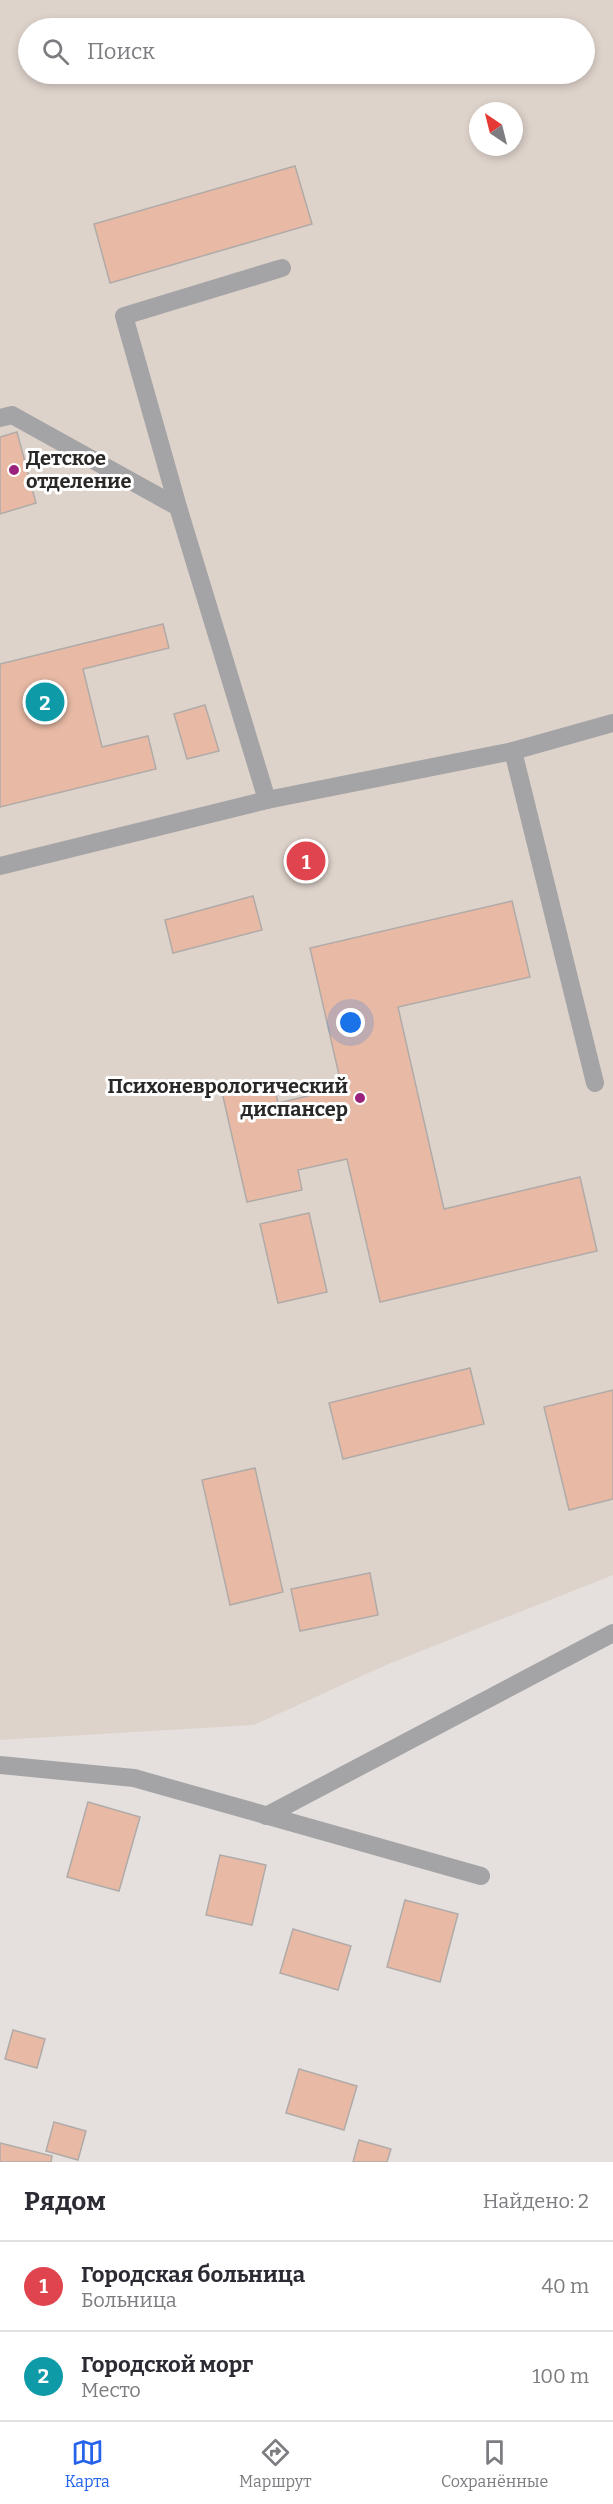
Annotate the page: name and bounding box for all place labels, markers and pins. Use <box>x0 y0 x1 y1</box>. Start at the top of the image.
place label: Детское отделение <box>26 446 132 493</box>
marker: Детское отделение <box>7 463 21 477</box>
pin: 2 <box>26 680 64 724</box>
pin: 1 <box>286 838 326 884</box>
place label: Психоневрологический диспансер <box>107 1074 348 1121</box>
marker: Психоневрологический диспансер <box>353 1091 367 1105</box>

